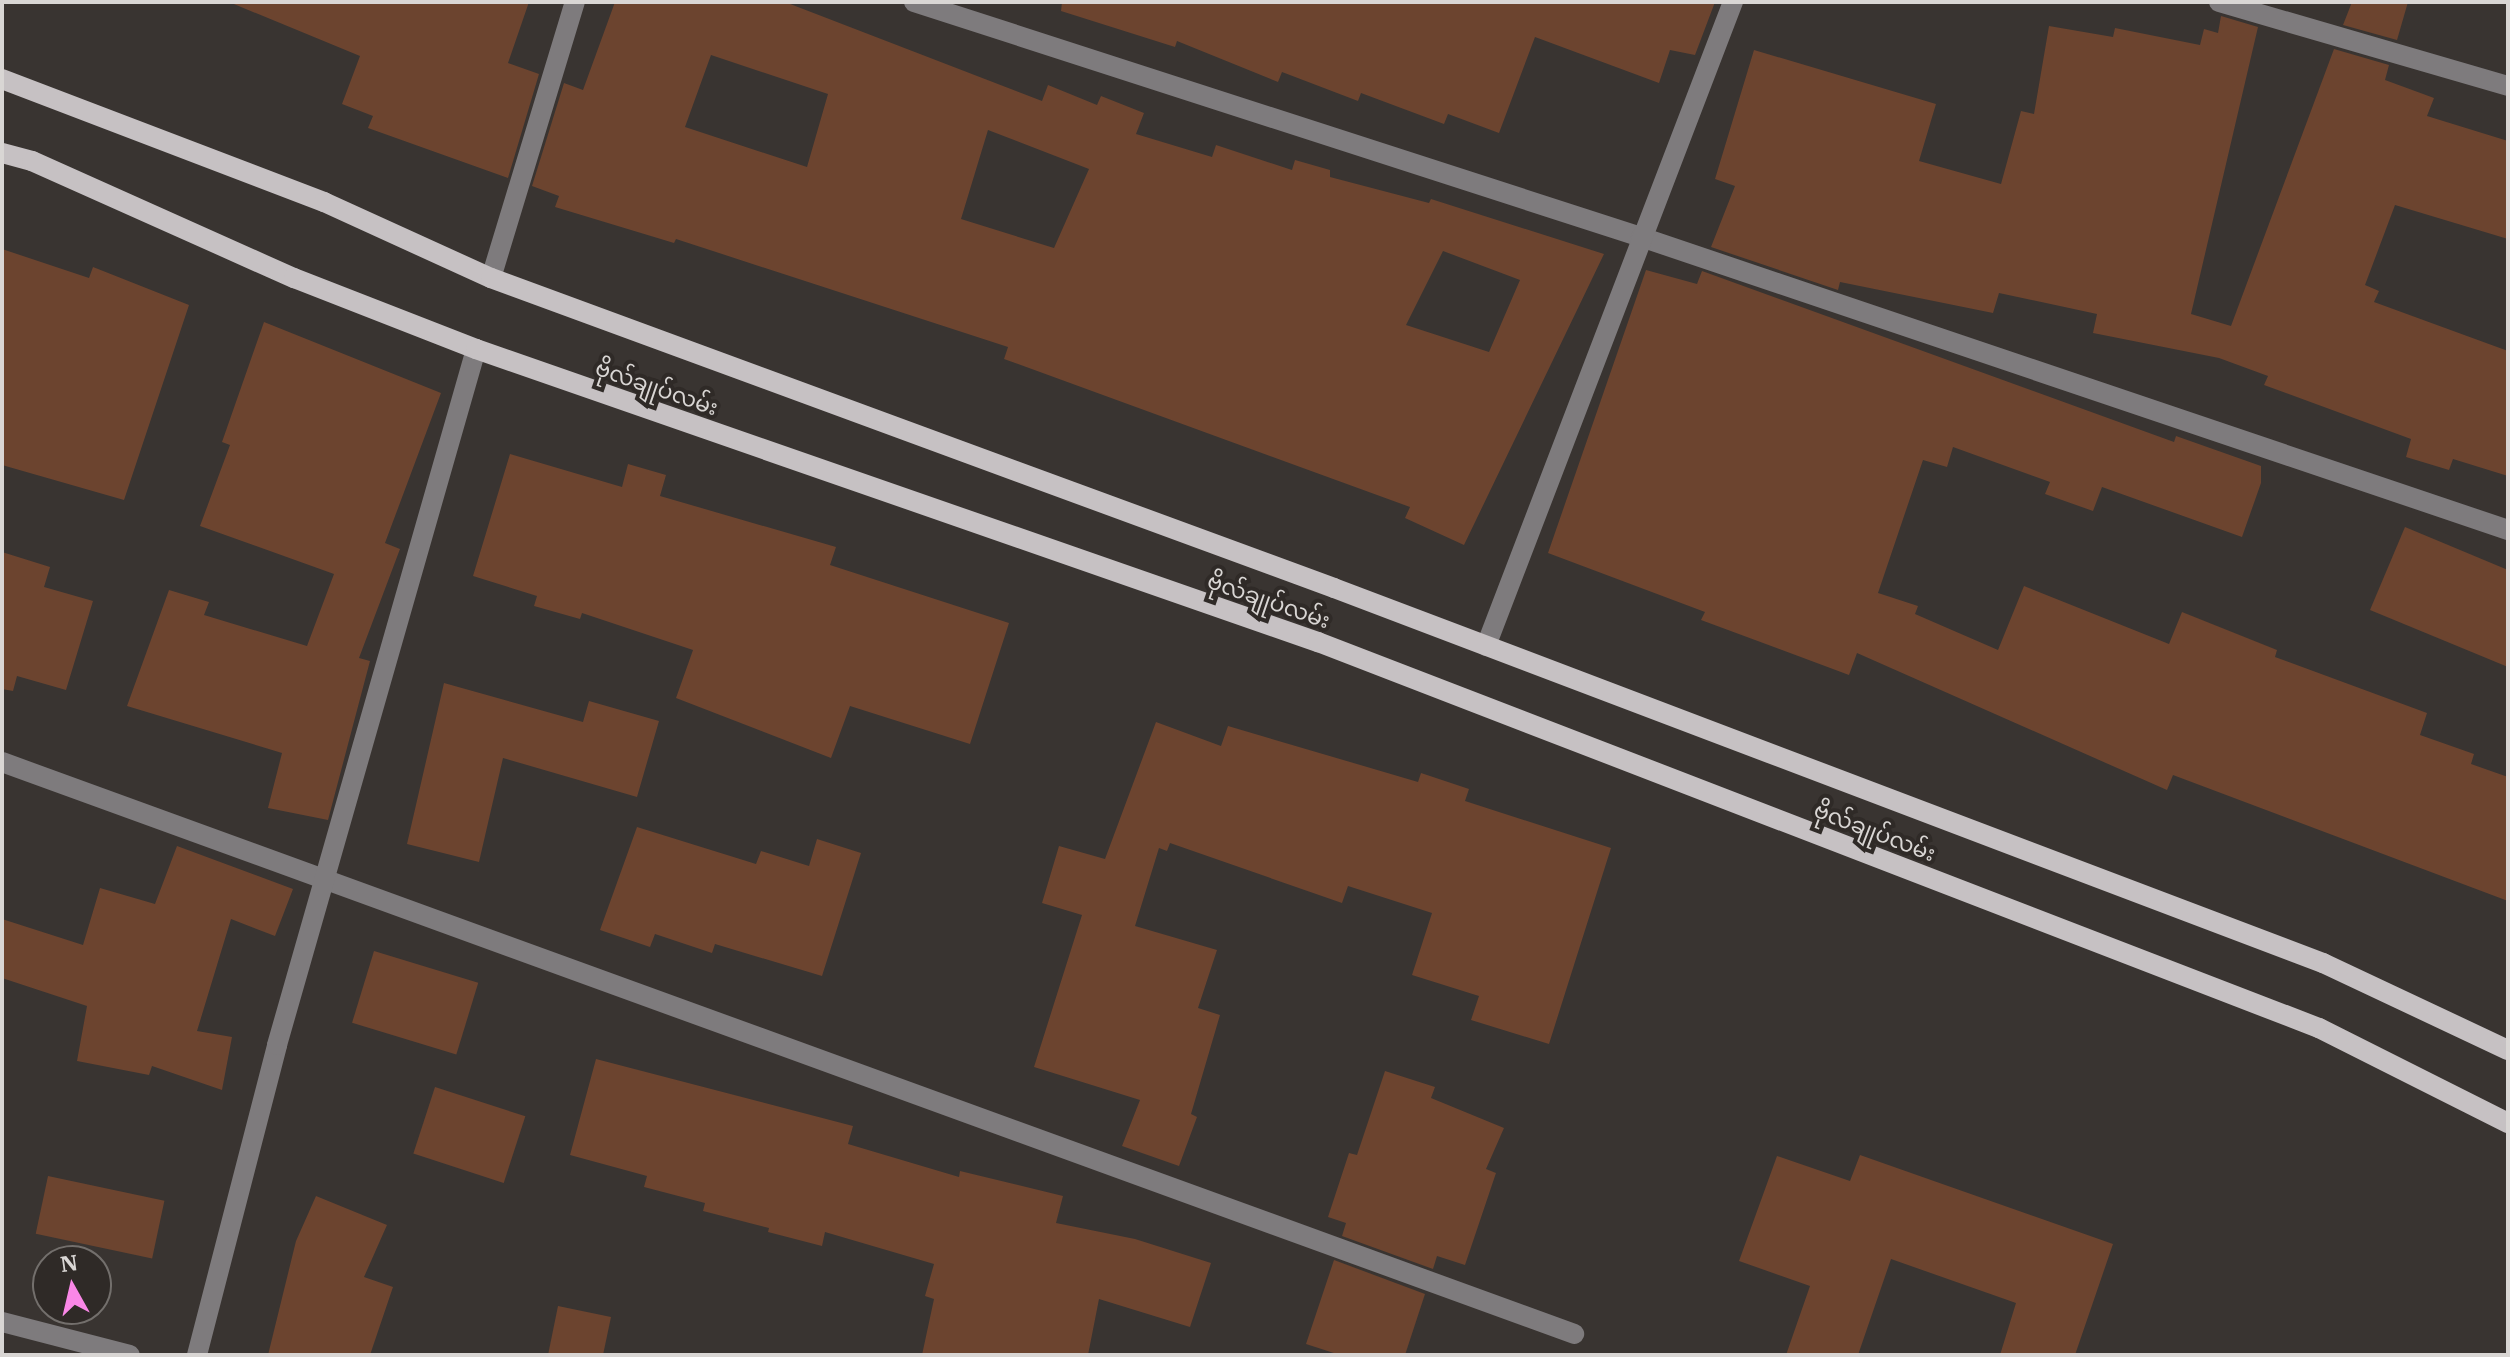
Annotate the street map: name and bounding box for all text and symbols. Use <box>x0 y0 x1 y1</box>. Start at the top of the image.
street label: ဗိုလ်ချုပ်လမ်း <box>592 354 722 420</box>
street label: ဗိုလ်ချုပ်လမ်း <box>1204 567 1334 633</box>
street label: ဗိုလ်ချုပ်လမ်း <box>1811 796 1939 866</box>
north arrow <box>32 1245 112 1325</box>
text: N <box>58 1247 80 1278</box>

